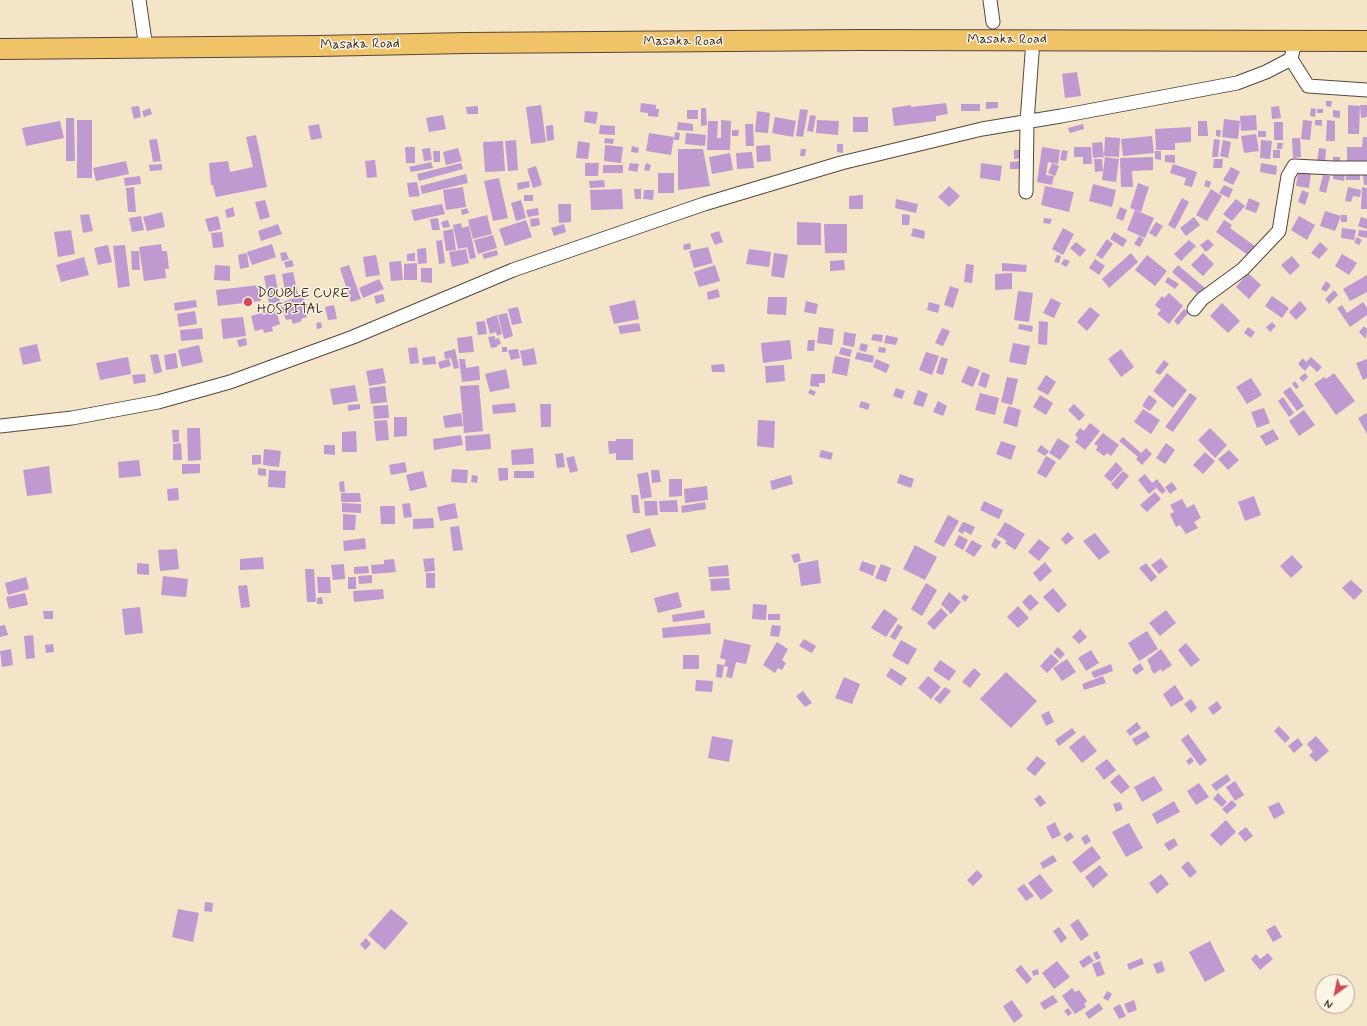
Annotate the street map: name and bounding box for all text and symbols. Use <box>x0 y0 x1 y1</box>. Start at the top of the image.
street label: Masaka Road <box>967 32 1047 48</box>
street label: Masaka Road <box>643 34 723 50</box>
street label: Masaka Road <box>320 36 400 54</box>
place label: DOUBLE CURE HOSPITAL <box>257 286 350 318</box>
marker: DOUBLE CURE HOSPITAL <box>242 296 254 308</box>
north arrow <box>1315 974 1355 1014</box>
text: N <box>1322 995 1336 1011</box>

